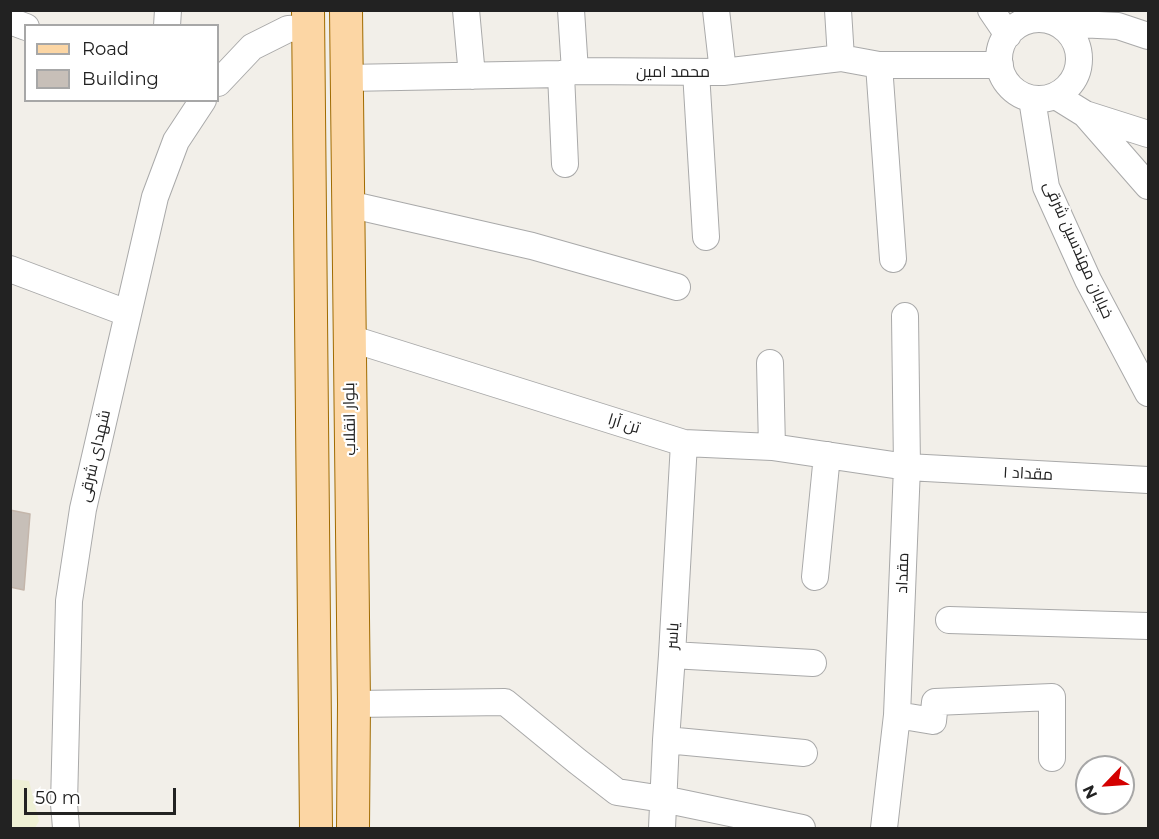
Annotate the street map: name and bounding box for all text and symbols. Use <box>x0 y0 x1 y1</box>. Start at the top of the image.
legend <box>24 24 219 102</box>
text: Road <box>82 38 129 60</box>
street label: محمد امین <box>636 62 710 82</box>
text: Building <box>82 68 159 90</box>
street label: خیابان مهندسین شرقی <box>1039 179 1117 321</box>
street label: بلوار انقلاب <box>340 382 360 456</box>
street label: شهدای شرقی <box>75 408 115 504</box>
street label: تن آرا <box>606 410 642 438</box>
street label: مقداد ۱ <box>1002 463 1054 485</box>
street label: مقداد <box>893 552 913 594</box>
street label: یاسر <box>663 622 683 650</box>
north arrow <box>1075 755 1135 815</box>
scale bar <box>27 776 178 814</box>
text: N <box>1079 782 1101 802</box>
text: 50 m <box>35 787 81 809</box>

